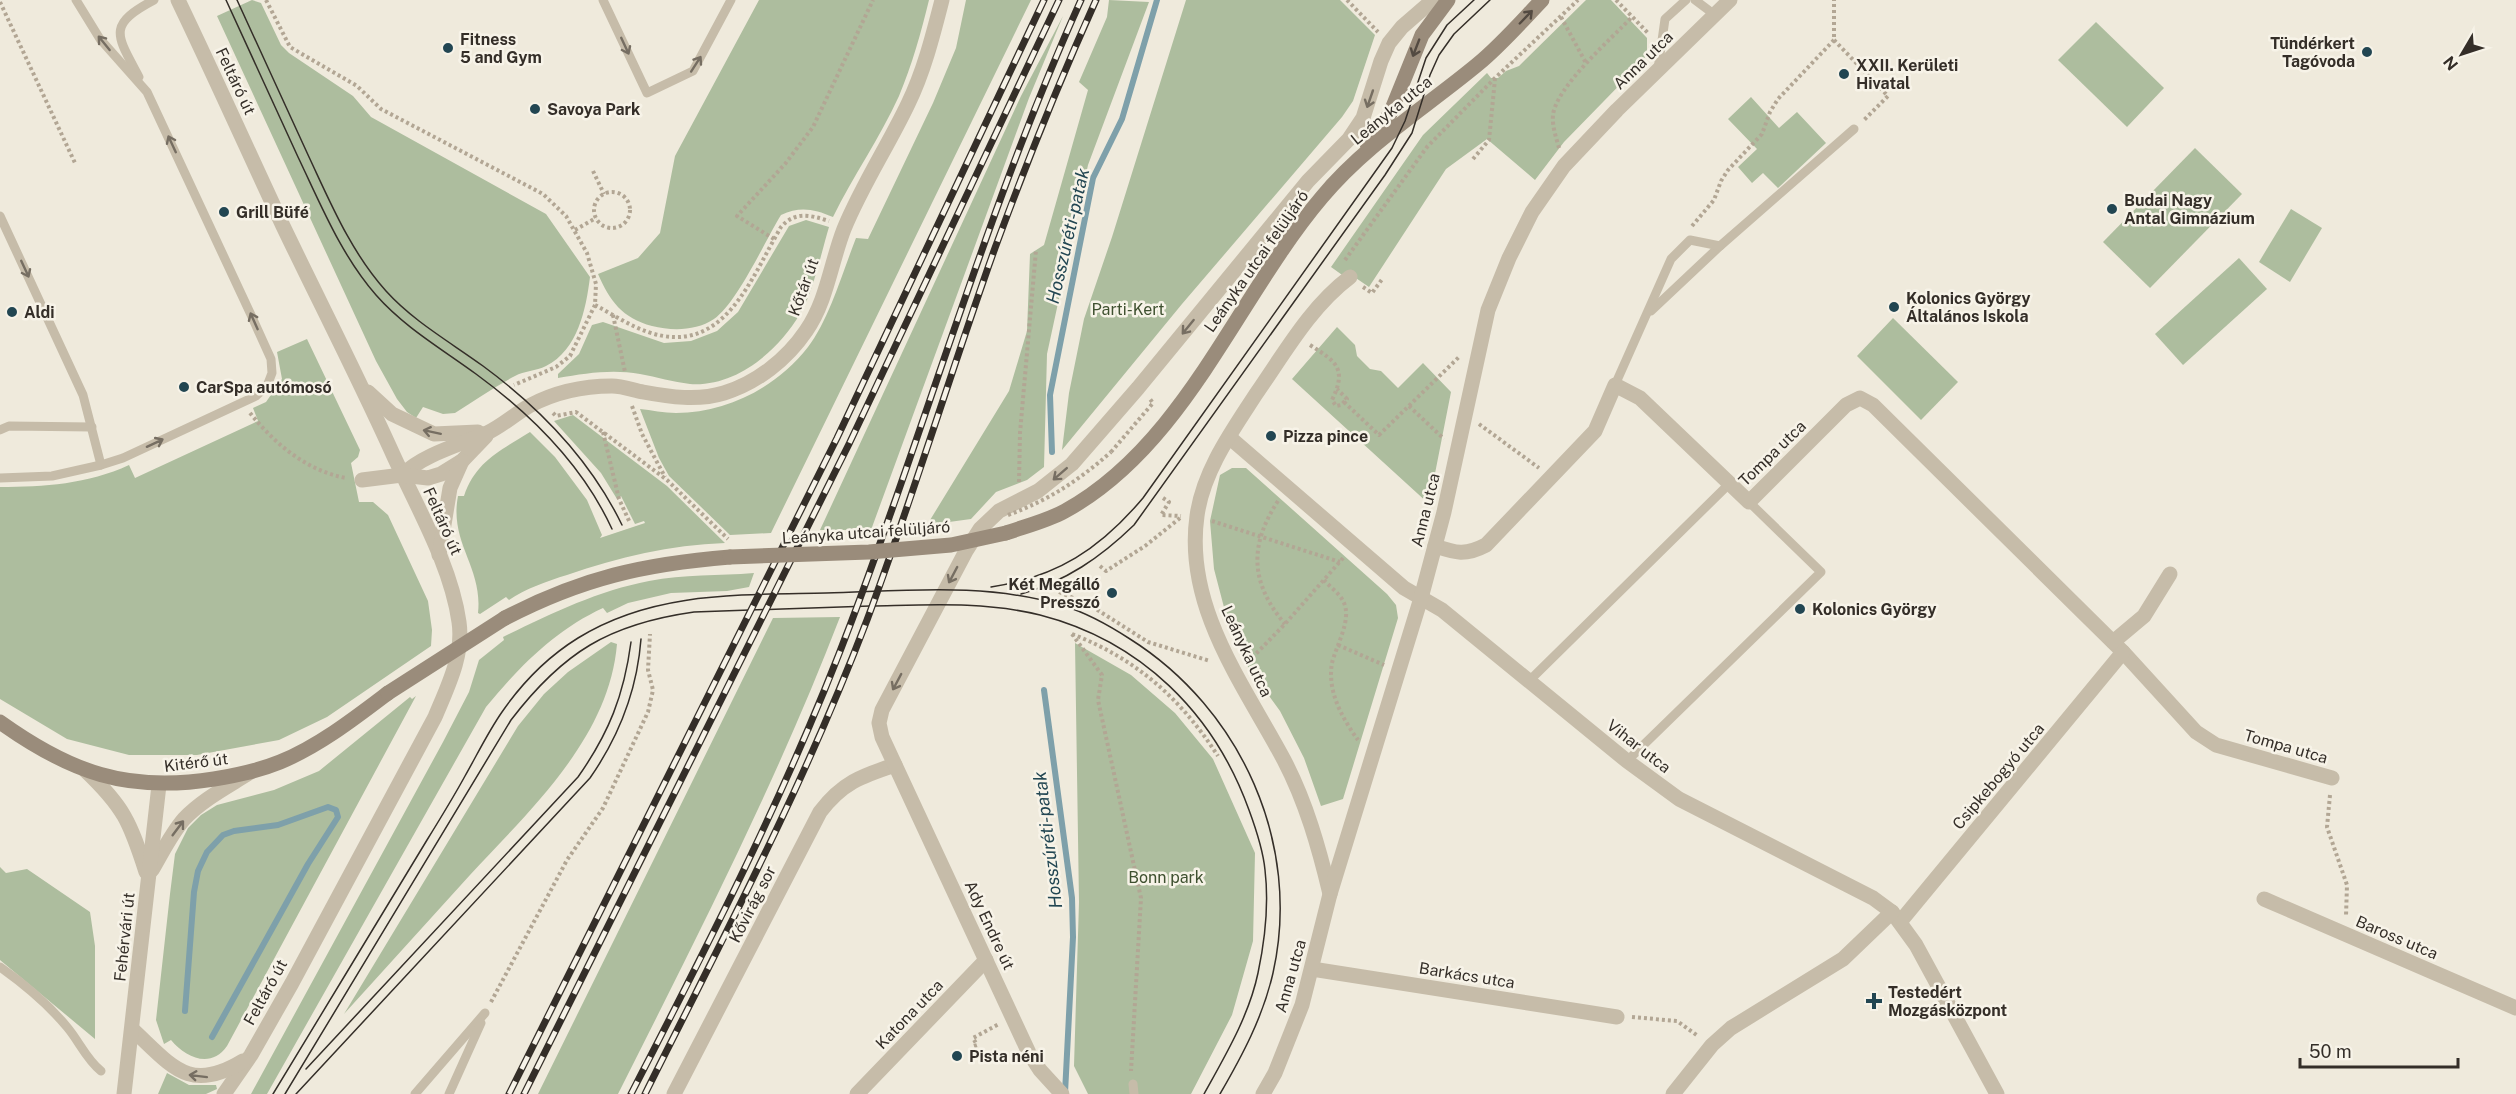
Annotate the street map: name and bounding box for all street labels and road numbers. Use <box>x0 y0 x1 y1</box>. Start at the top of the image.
street label: Anna utca <box>1610 27 1677 93</box>
street label: Feltáró út <box>212 45 259 118</box>
street label: Leányka utca <box>1347 72 1436 149</box>
street label: Leányka utcai felüljáró <box>1200 187 1313 336</box>
street label: Kőtár út <box>784 256 823 319</box>
street label: Tompa utca <box>1735 417 1810 490</box>
street label: Anna utca <box>1407 471 1444 549</box>
street label: Feltáró út <box>419 484 466 558</box>
street label: Leányka utcai felüljáró <box>781 517 951 548</box>
street label: Leányka utca <box>1217 603 1276 700</box>
street label: Vihar utca <box>1603 716 1674 777</box>
street label: Csipkebogyó utca <box>1948 719 2048 833</box>
street label: Tompa utca <box>2242 725 2330 767</box>
street label: Kitérő út <box>163 749 229 776</box>
street label: Kővirág sor <box>725 863 780 946</box>
street label: Ady Endre út <box>961 878 1018 973</box>
street label: Fehérvári út <box>110 892 139 983</box>
street label: Baross utca <box>2353 912 2441 963</box>
street label: Anna utca <box>1271 937 1310 1015</box>
street label: Feltáró út <box>240 956 291 1028</box>
street label: Barkács utca <box>1418 959 1516 992</box>
street label: Katona utca <box>872 976 947 1053</box>

